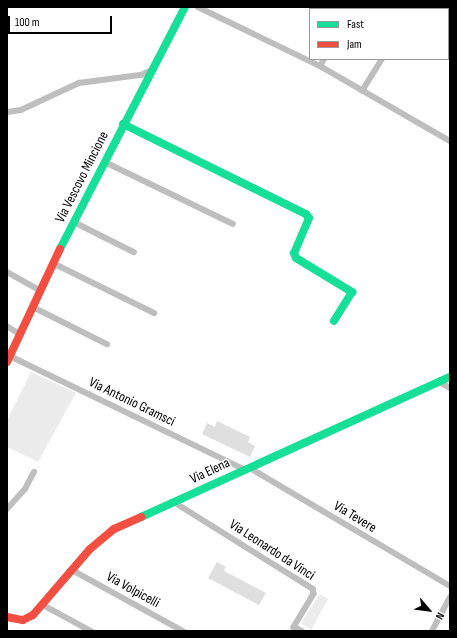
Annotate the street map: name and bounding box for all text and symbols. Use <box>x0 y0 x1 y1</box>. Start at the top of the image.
scale bar <box>10 8 114 34</box>
legend <box>309 8 449 60</box>
text: 100 m <box>15 15 40 30</box>
text: Fast <box>347 17 364 32</box>
text: Jam <box>347 37 362 52</box>
street label: Via Vescovo Mincione <box>52 129 112 225</box>
street label: Via Antonio Gramsci <box>86 374 178 430</box>
street label: Via Elena <box>187 455 233 487</box>
street label: Via Tevere <box>330 498 380 536</box>
street label: Via Leonardo da Vinci <box>226 516 318 584</box>
street label: Via Volpicelli <box>103 568 163 612</box>
north arrow <box>409 590 449 630</box>
text: N <box>433 610 447 622</box>

